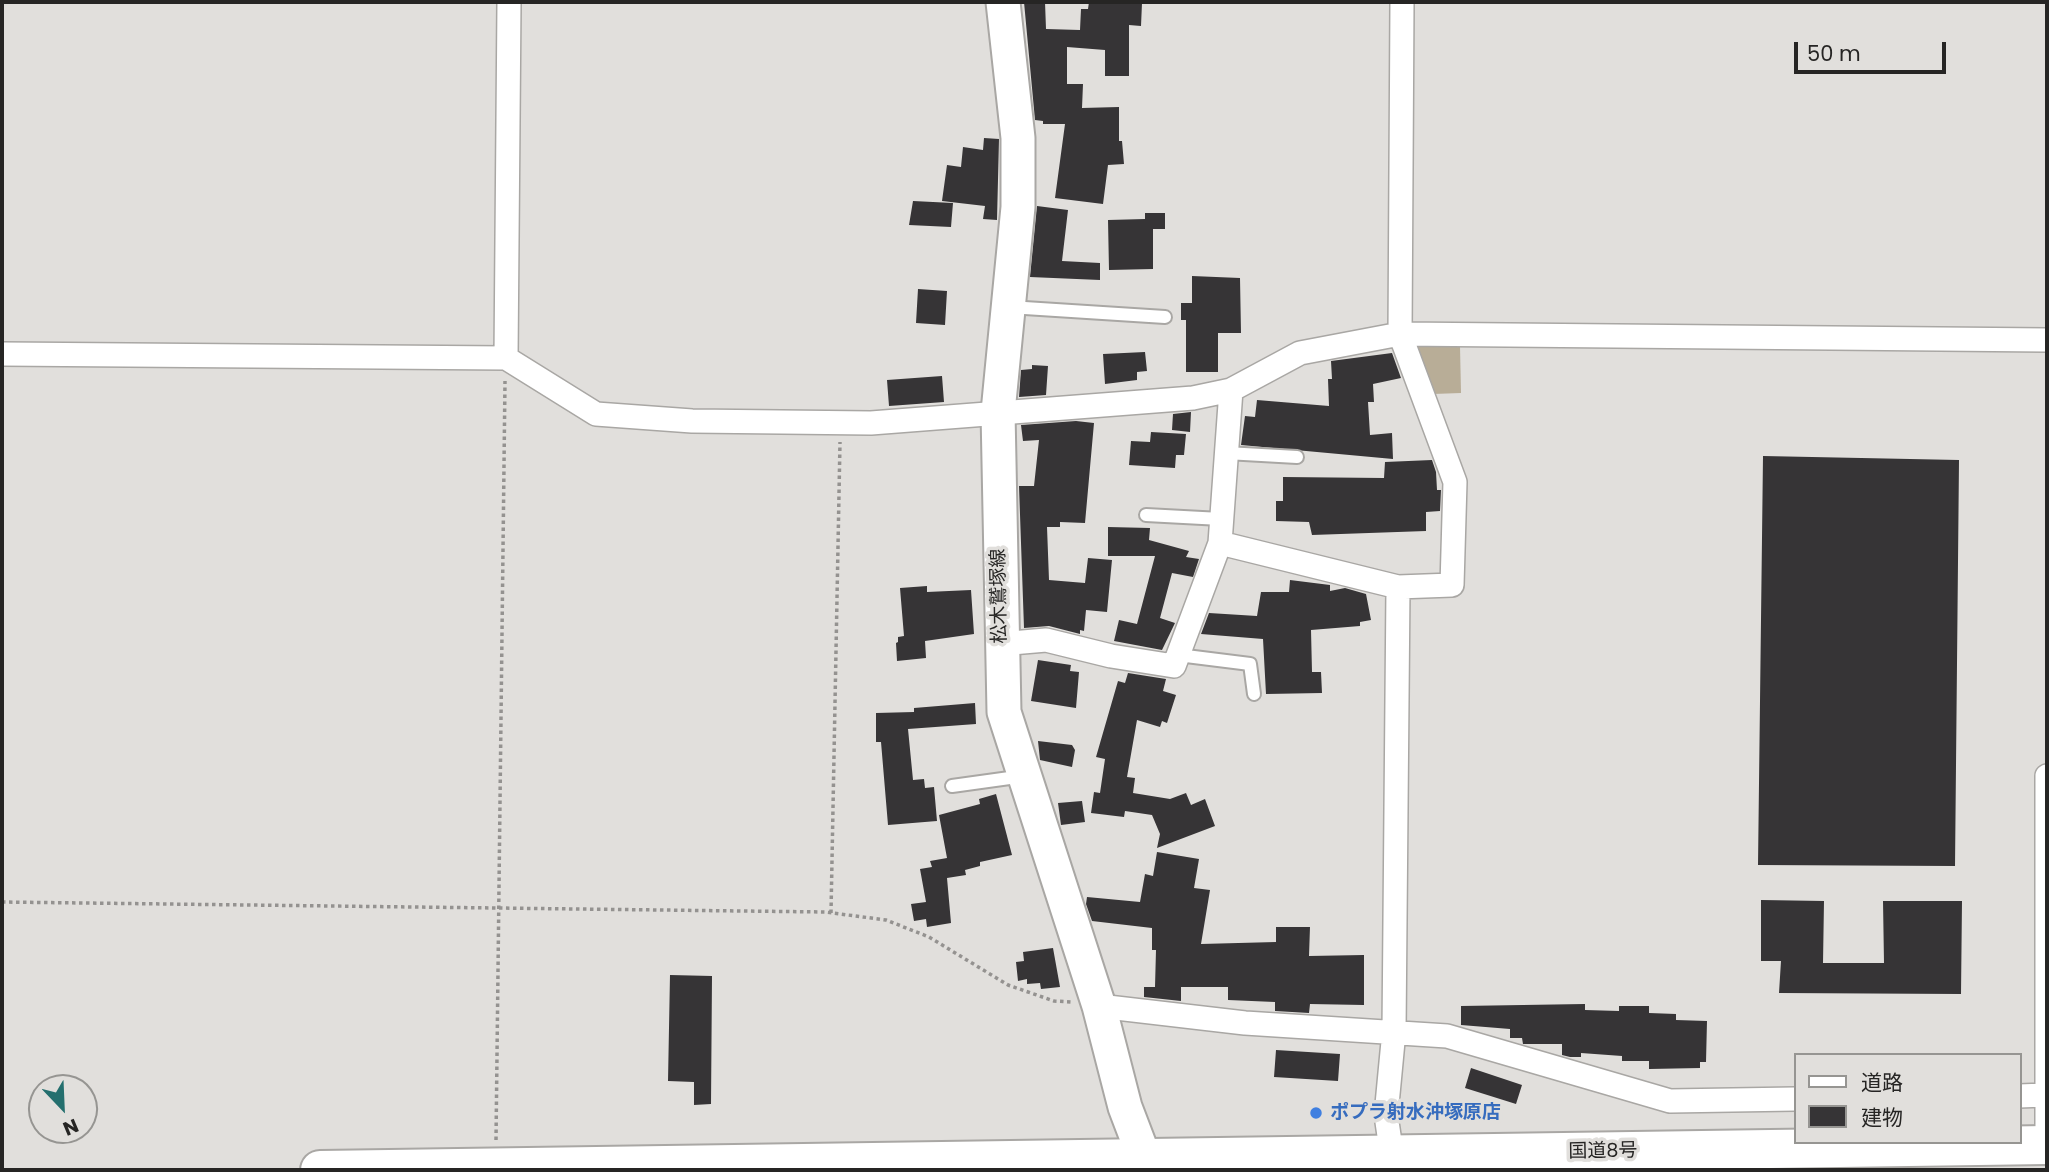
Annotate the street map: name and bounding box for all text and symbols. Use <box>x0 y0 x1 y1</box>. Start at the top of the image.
scale bar <box>1797 28 1949 72</box>
text: 50 m <box>1807 39 1861 68</box>
street label: 松木鷲塚線 <box>988 548 1012 644</box>
legend <box>1794 1053 2021 1144</box>
text: 道路 <box>1861 1068 1903 1097</box>
north arrow <box>28 1074 98 1144</box>
place label: ポプラ射水沖塚原店 <box>1330 1102 1501 1124</box>
text: 建物 <box>1861 1103 1903 1132</box>
marker: ポプラ射水沖塚原店 <box>1308 1105 1324 1121</box>
text: N <box>59 1112 82 1142</box>
street label: 国道8号 <box>1568 1140 1638 1164</box>

